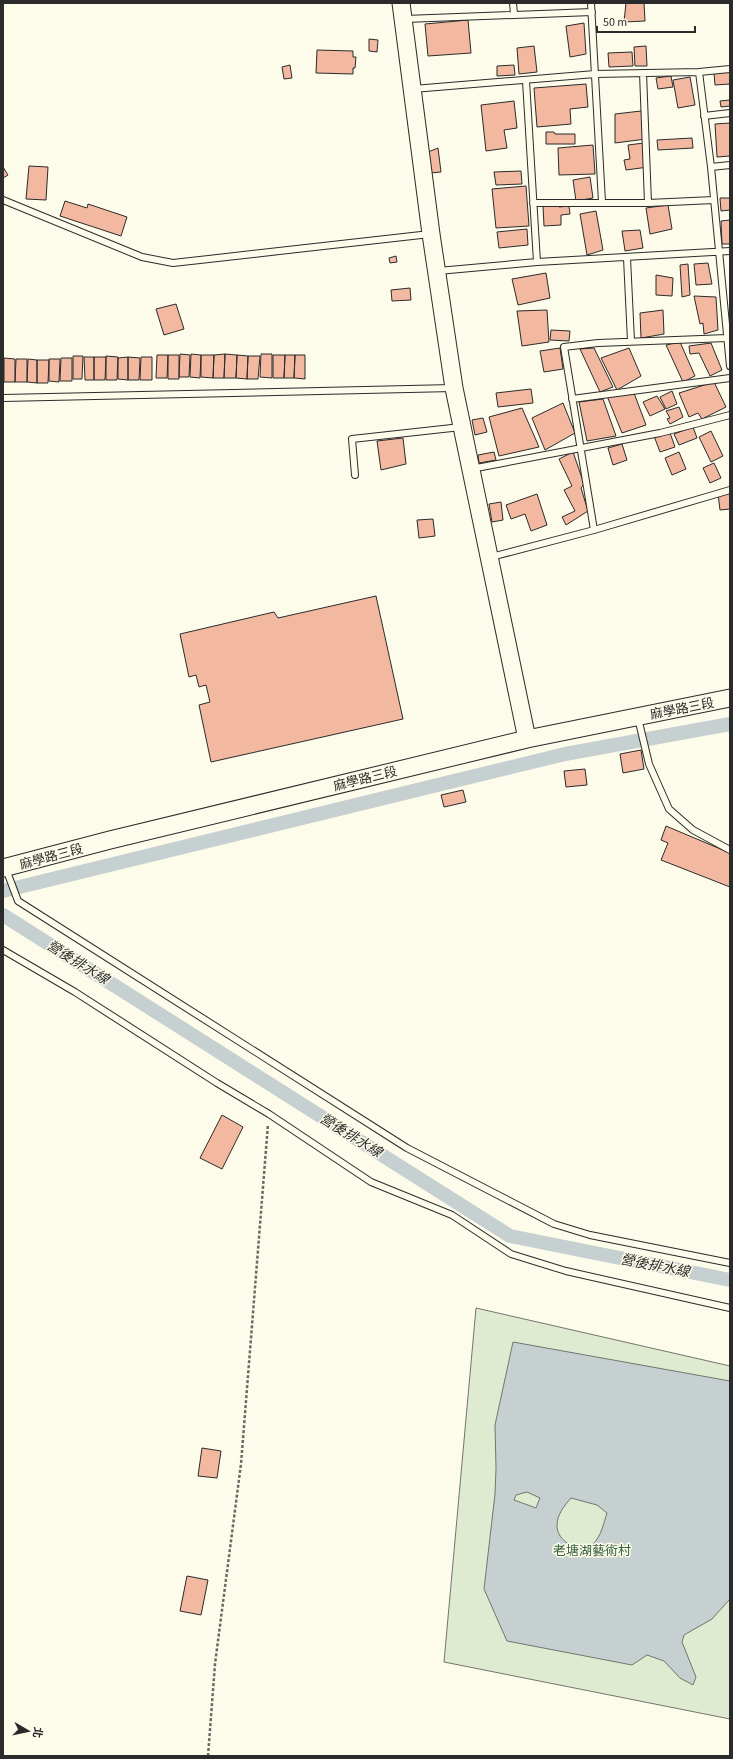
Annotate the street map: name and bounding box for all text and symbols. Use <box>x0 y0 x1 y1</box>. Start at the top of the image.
scale bar <box>597 8 695 34</box>
text: 50 m <box>603 14 627 31</box>
street label: 麻學路三段 <box>649 694 716 724</box>
street label: 麻學路三段 <box>332 762 399 796</box>
street label: 麻學路三段 <box>18 840 85 874</box>
water label: 營後排水線 <box>42 936 114 991</box>
water label: 營後排水線 <box>315 1109 387 1164</box>
water label: 營後排水線 <box>619 1249 693 1283</box>
park label: 老塘湖藝術村 <box>553 1542 631 1560</box>
north arrow <box>8 1711 48 1751</box>
text: 北 <box>29 1726 46 1739</box>

